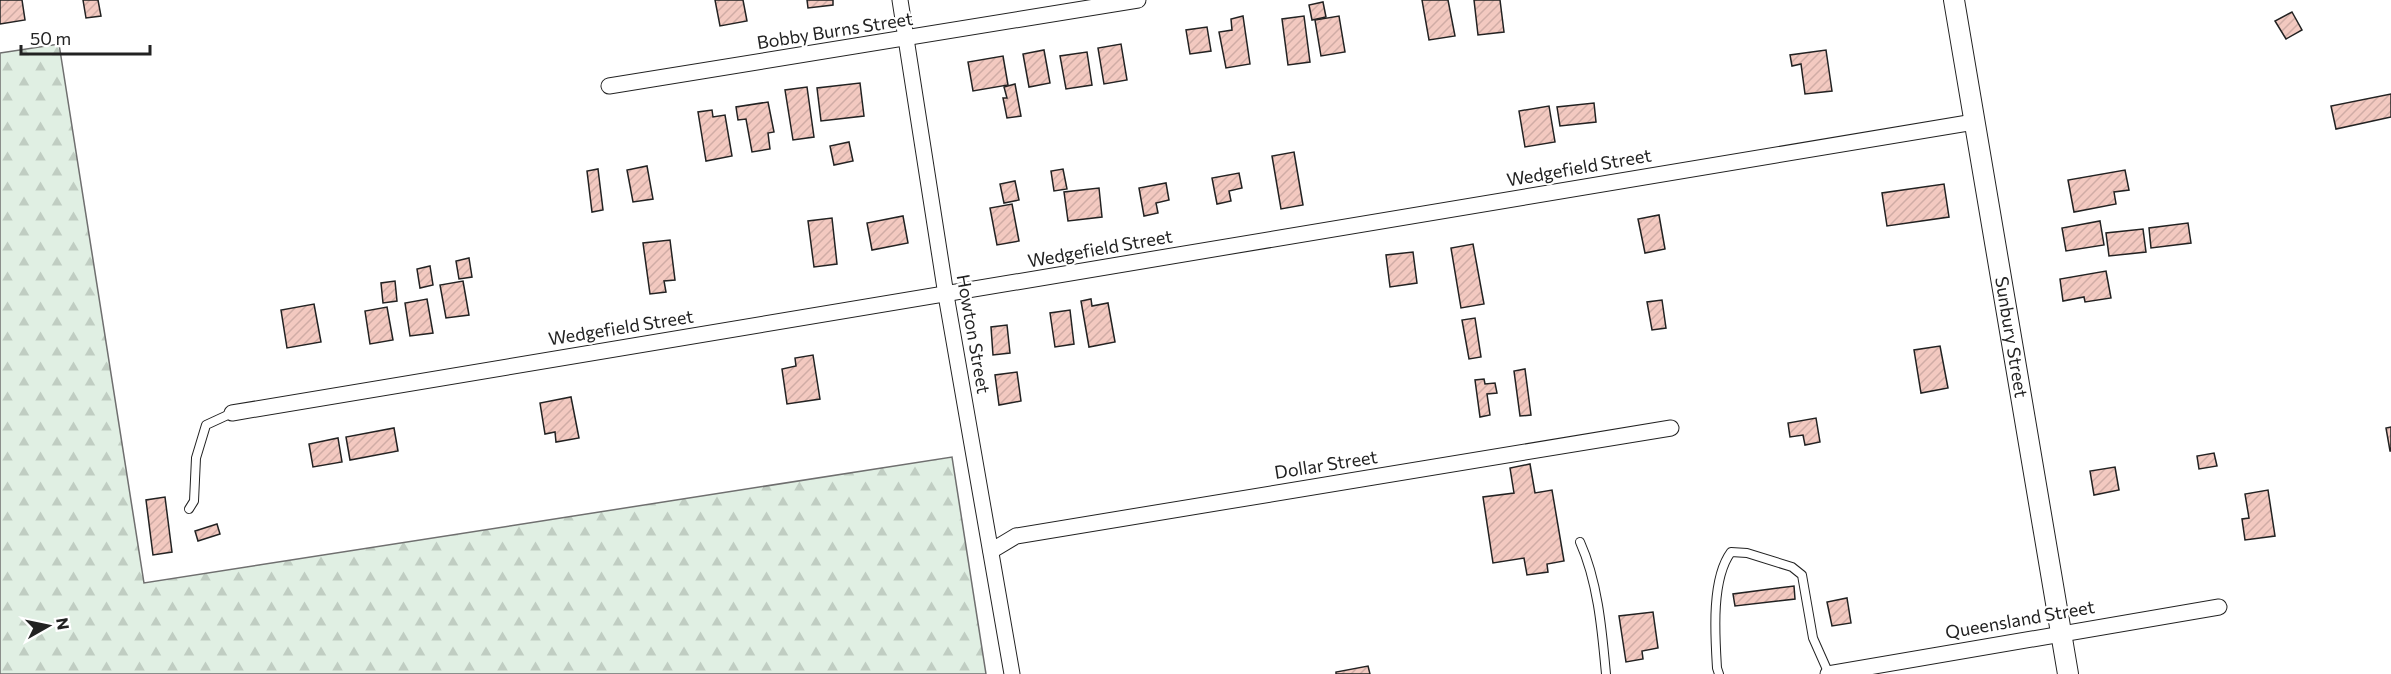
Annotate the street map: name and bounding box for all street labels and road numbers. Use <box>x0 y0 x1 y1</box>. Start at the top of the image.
street label: Bobby Burns Street <box>755 7 915 53</box>
street label: Wedgefield Street <box>1505 143 1653 191</box>
street label: Wedgefield Street <box>1026 224 1174 272</box>
street label: Howton Street <box>953 272 995 395</box>
street label: Sunbury Street <box>1991 275 2033 399</box>
street label: Wedgefield Street <box>547 305 695 349</box>
street label: Dollar Street <box>1273 445 1379 483</box>
street label: Queensland Street <box>1943 595 2096 643</box>

